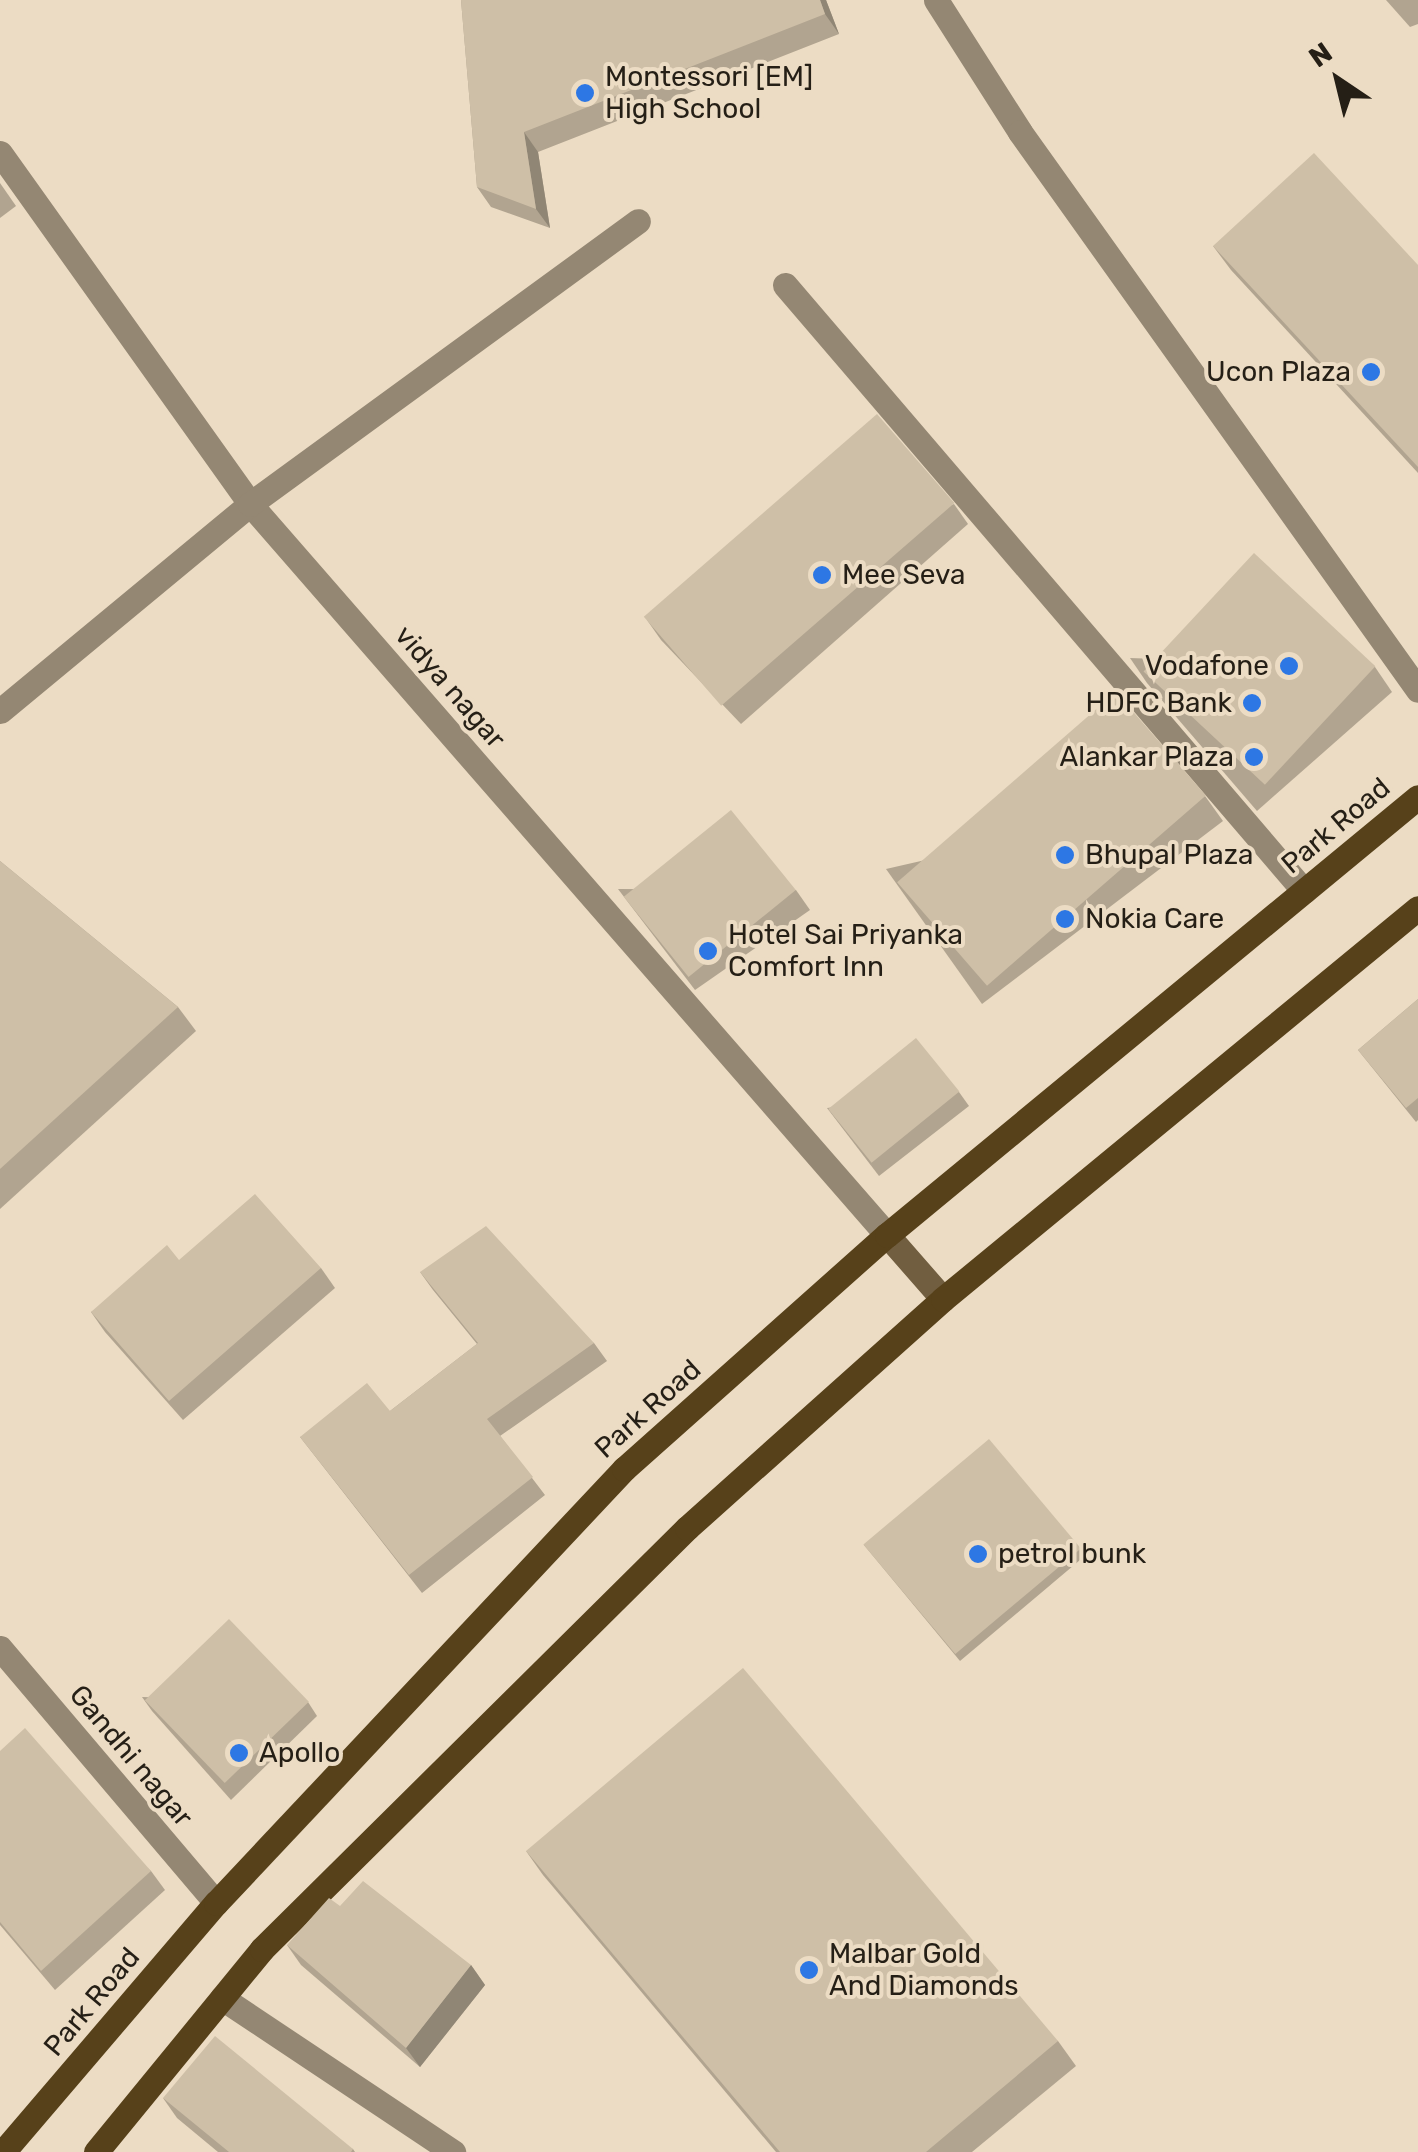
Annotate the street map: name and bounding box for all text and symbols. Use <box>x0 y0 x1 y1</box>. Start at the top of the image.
north arrow <box>1288 30 1388 130</box>
text: N <box>1303 36 1338 74</box>
place label: Montessori [EM] High School <box>605 60 813 126</box>
marker: Montessori [EM] High School <box>574 82 596 104</box>
place label: Ucon Plaza <box>1206 355 1351 389</box>
marker: Ucon Plaza <box>1360 361 1382 383</box>
place label: Mee Seva <box>842 558 965 592</box>
marker: Mee Seva <box>811 564 833 586</box>
street label: vidya nagar <box>388 619 512 755</box>
place label: Vodafone <box>1145 649 1269 683</box>
marker: Vodafone <box>1278 655 1300 677</box>
place label: HDFC Bank <box>1085 686 1232 720</box>
marker: HDFC Bank <box>1241 692 1263 714</box>
place label: Alankar Plaza <box>1059 740 1234 774</box>
marker: Alankar Plaza <box>1243 746 1265 768</box>
street label: Park Road <box>1275 771 1397 881</box>
place label: Bhupal Plaza <box>1085 838 1253 872</box>
marker: Bhupal Plaza <box>1054 844 1076 866</box>
place label: Nokia Care <box>1085 902 1224 936</box>
marker: Nokia Care <box>1054 908 1076 930</box>
place label: Hotel Sai Priyanka Comfort Inn <box>728 918 963 984</box>
marker: Hotel Sai Priyanka Comfort Inn <box>697 940 719 962</box>
street label: Park Road <box>588 1353 708 1465</box>
place label: petrol bunk <box>998 1537 1146 1571</box>
marker: petrol bunk <box>967 1543 989 1565</box>
street label: Gandhi nagar <box>62 1679 200 1833</box>
place label: Apollo <box>259 1736 340 1770</box>
marker: Apollo <box>228 1742 250 1764</box>
place label: Malbar Gold And Diamonds <box>829 1937 1019 2003</box>
street label: Park Road <box>37 1941 147 2063</box>
marker: Malbar Gold And Diamonds <box>798 1959 820 1981</box>

